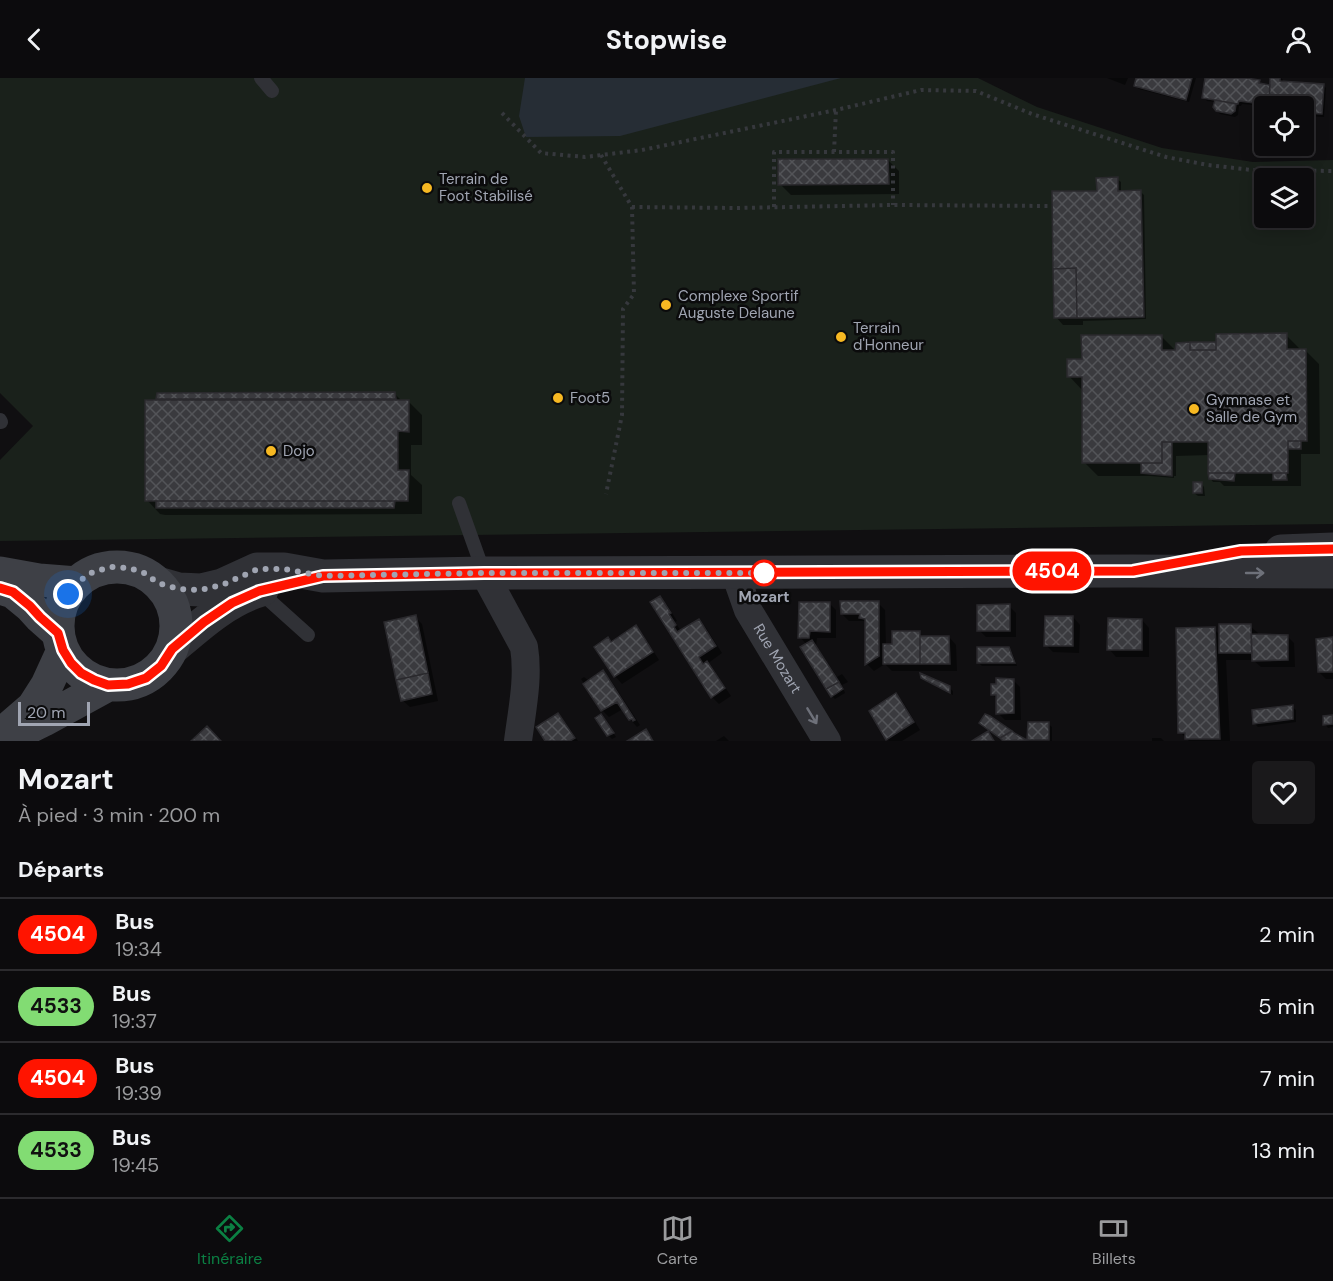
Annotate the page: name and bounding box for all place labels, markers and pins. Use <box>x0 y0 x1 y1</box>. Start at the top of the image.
place label: Terrain de Foot Stabilisé <box>439 169 533 206</box>
marker: Terrain de Foot Stabilisé <box>420 181 434 195</box>
place label: Complexe Sportif Auguste Delaune <box>678 286 799 323</box>
marker: Complexe Sportif Auguste Delaune <box>659 298 673 312</box>
place label: Terrain d'Honneur <box>853 318 924 355</box>
marker: Terrain d'Honneur <box>834 330 848 344</box>
place label: Foot5 <box>570 388 610 408</box>
place label: Gymnase et Salle de Gym <box>1206 390 1297 427</box>
marker: Foot5 <box>551 391 565 405</box>
marker: Gymnase et Salle de Gym <box>1187 402 1201 416</box>
place label: Dojo <box>283 441 315 461</box>
marker: Dojo <box>264 444 278 458</box>
marker: Mozart <box>751 560 777 586</box>
place label: Mozart <box>738 587 790 607</box>

